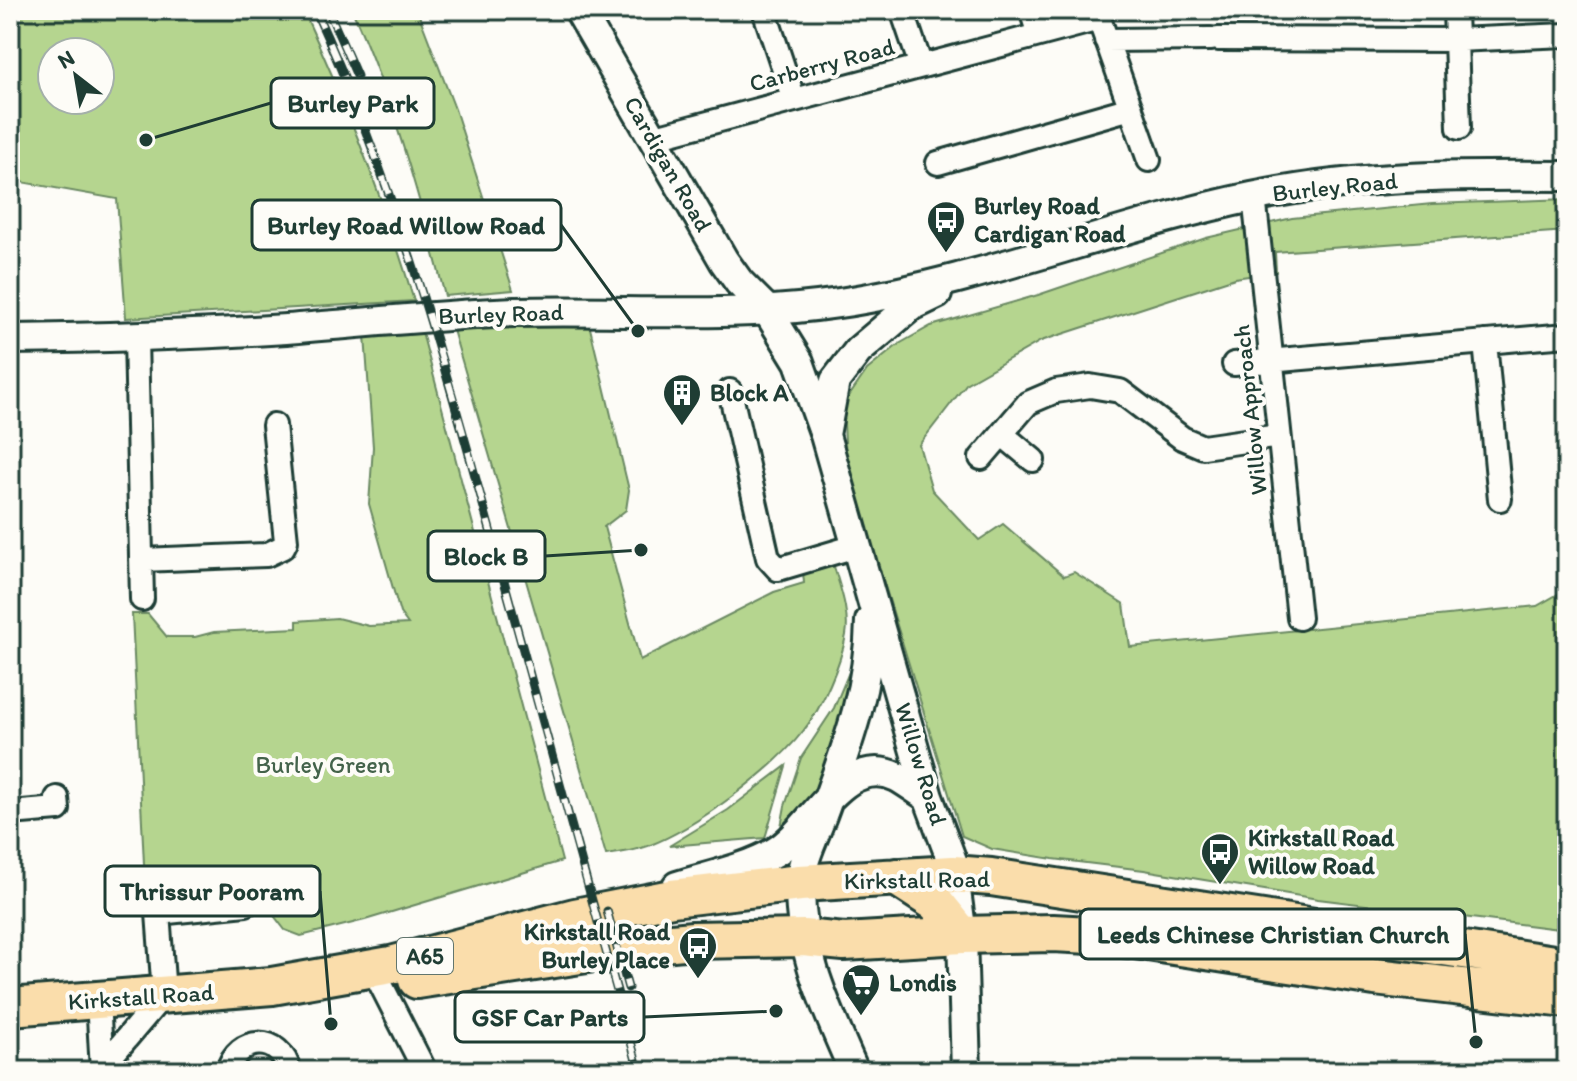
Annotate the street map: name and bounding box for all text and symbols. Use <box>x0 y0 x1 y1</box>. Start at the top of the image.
street label: Carberry Road <box>746 31 898 98</box>
north arrow <box>36 36 116 116</box>
text: N <box>53 44 79 75</box>
callout: Burley Park <box>271 78 434 128</box>
text: Burley Park <box>287 87 419 119</box>
street label: Cardigan Road <box>618 91 719 237</box>
street label: Burley Road <box>1271 166 1399 207</box>
place label: Burley Road Cardigan Road <box>974 191 1126 249</box>
bus stop icon: Burley Road Cardigan Road <box>925 199 967 254</box>
callout: Burley Road Willow Road <box>252 200 561 250</box>
text: Burley Road Willow Road <box>267 209 546 241</box>
street label: Burley Road <box>438 297 564 330</box>
street label: Willow Approach <box>1226 323 1273 497</box>
building icon: Block A <box>661 372 703 427</box>
place label: Block A <box>710 378 789 407</box>
callout: Block B <box>428 531 545 581</box>
text: Block B <box>443 540 529 572</box>
street label: Willow Road <box>889 699 954 829</box>
park label: Burley Green <box>255 750 391 779</box>
place label: Kirkstall Road Willow Road <box>1248 823 1395 880</box>
bus stop icon: Kirkstall Road Willow Road <box>1199 831 1241 886</box>
street label: Kirkstall Road <box>844 864 990 895</box>
callout: Thrissur Pooram <box>105 866 320 916</box>
text: Thrissur Pooram <box>119 875 304 907</box>
callout: Leeds Chinese Christian Church <box>1080 909 1465 959</box>
place label: Kirkstall Road Burley Place <box>524 917 671 975</box>
text: Leeds Chinese Christian Church <box>1097 918 1450 950</box>
bus stop icon: Kirkstall Road Burley Place <box>677 925 719 980</box>
road number: A65 <box>397 938 453 974</box>
supermarket icon: Londis <box>840 962 882 1017</box>
place label: Londis <box>889 968 957 997</box>
street label: Kirkstall Road <box>67 977 215 1016</box>
callout: GSF Car Parts <box>455 992 644 1042</box>
text: GSF Car Parts <box>472 1001 628 1033</box>

